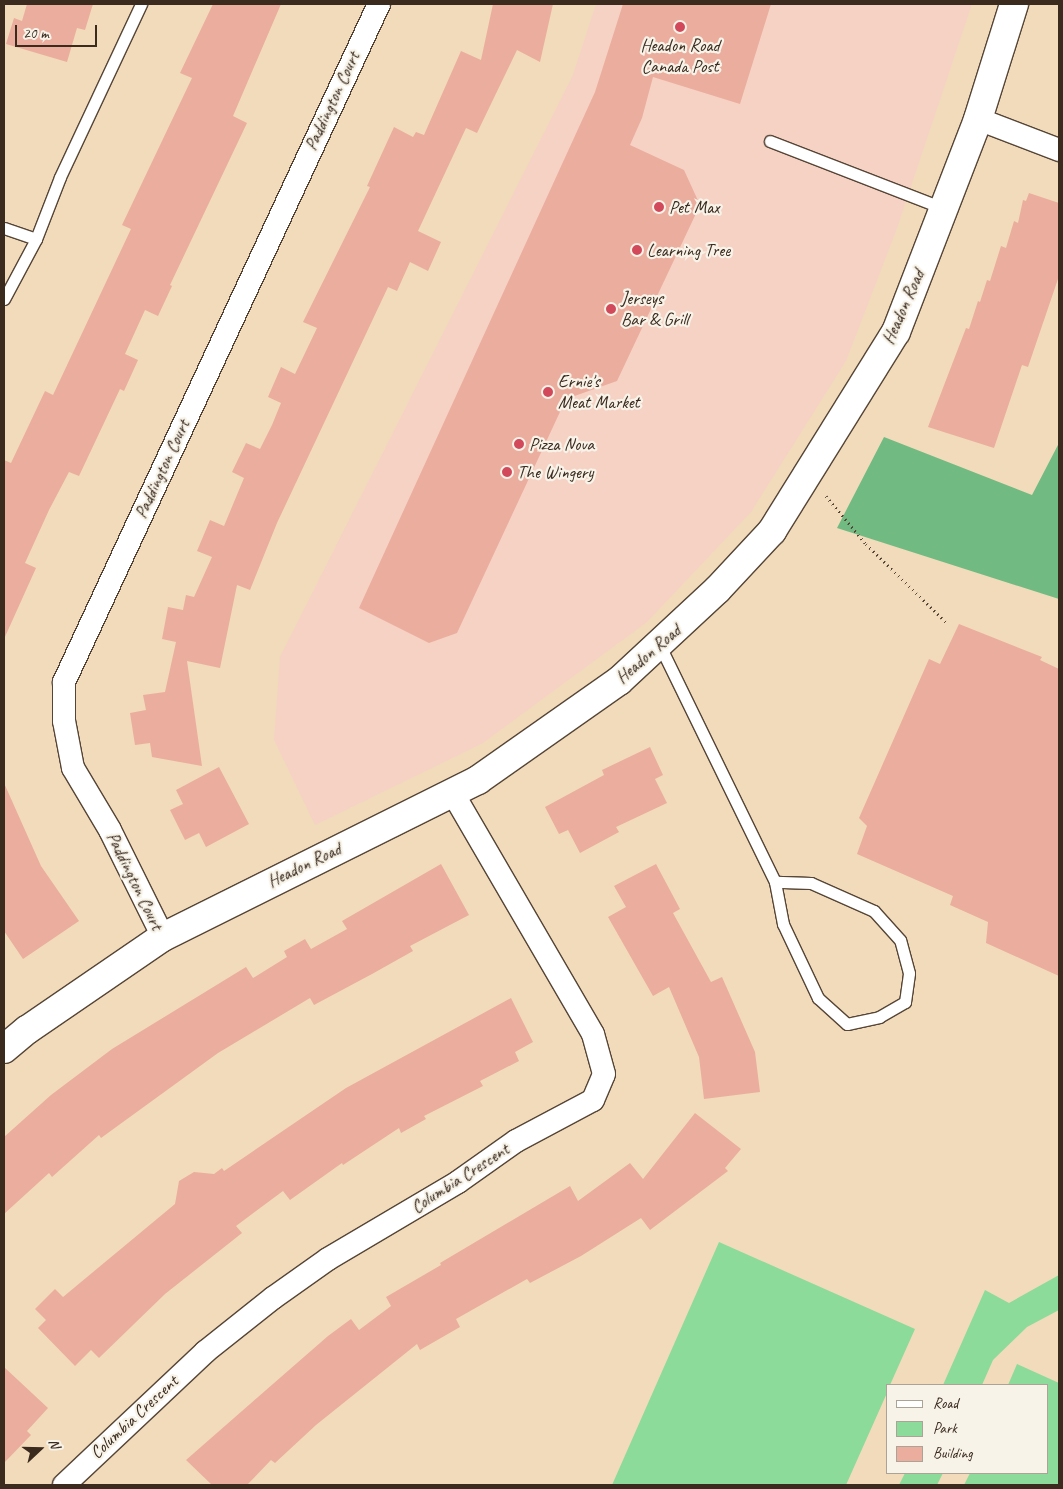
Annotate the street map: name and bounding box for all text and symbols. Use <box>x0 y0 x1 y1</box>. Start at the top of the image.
scale bar <box>18 15 100 47</box>
marker: Headon Road Canada Post <box>674 21 686 33</box>
text: 20 m <box>23 24 49 43</box>
place label: Headon Road Canada Post <box>640 35 720 78</box>
street label: Paddington Court <box>300 48 364 154</box>
place label: Pet Max <box>669 196 720 218</box>
marker: Pet Max <box>653 201 665 213</box>
place label: Learning Tree <box>647 239 730 261</box>
marker: Learning Tree <box>631 244 643 256</box>
street label: Headon Road <box>877 266 929 348</box>
place label: Jerseys Bar & Grill <box>621 288 688 330</box>
marker: Jerseys Bar & Grill <box>605 303 617 315</box>
place label: Ernie's Meat Market <box>558 371 640 414</box>
marker: Ernie's Meat Market <box>542 386 554 398</box>
street label: Paddington Court <box>130 416 194 522</box>
place label: Pizza Nova <box>529 433 594 455</box>
marker: Pizza Nova <box>513 438 525 450</box>
place label: The Wingery <box>517 461 594 483</box>
marker: The Wingery <box>501 466 513 478</box>
street label: Headon Road <box>611 620 685 688</box>
street label: Paddington Court <box>102 829 168 933</box>
street label: Headon Road <box>264 838 344 892</box>
street label: Columbia Crescent <box>407 1138 513 1218</box>
street label: Columbia Crescent <box>85 1371 183 1463</box>
legend <box>886 1384 1048 1474</box>
text: Road <box>933 1394 958 1413</box>
text: Park <box>933 1419 957 1438</box>
north arrow <box>15 1424 65 1474</box>
text: N <box>45 1436 64 1451</box>
text: Building <box>933 1444 972 1463</box>

